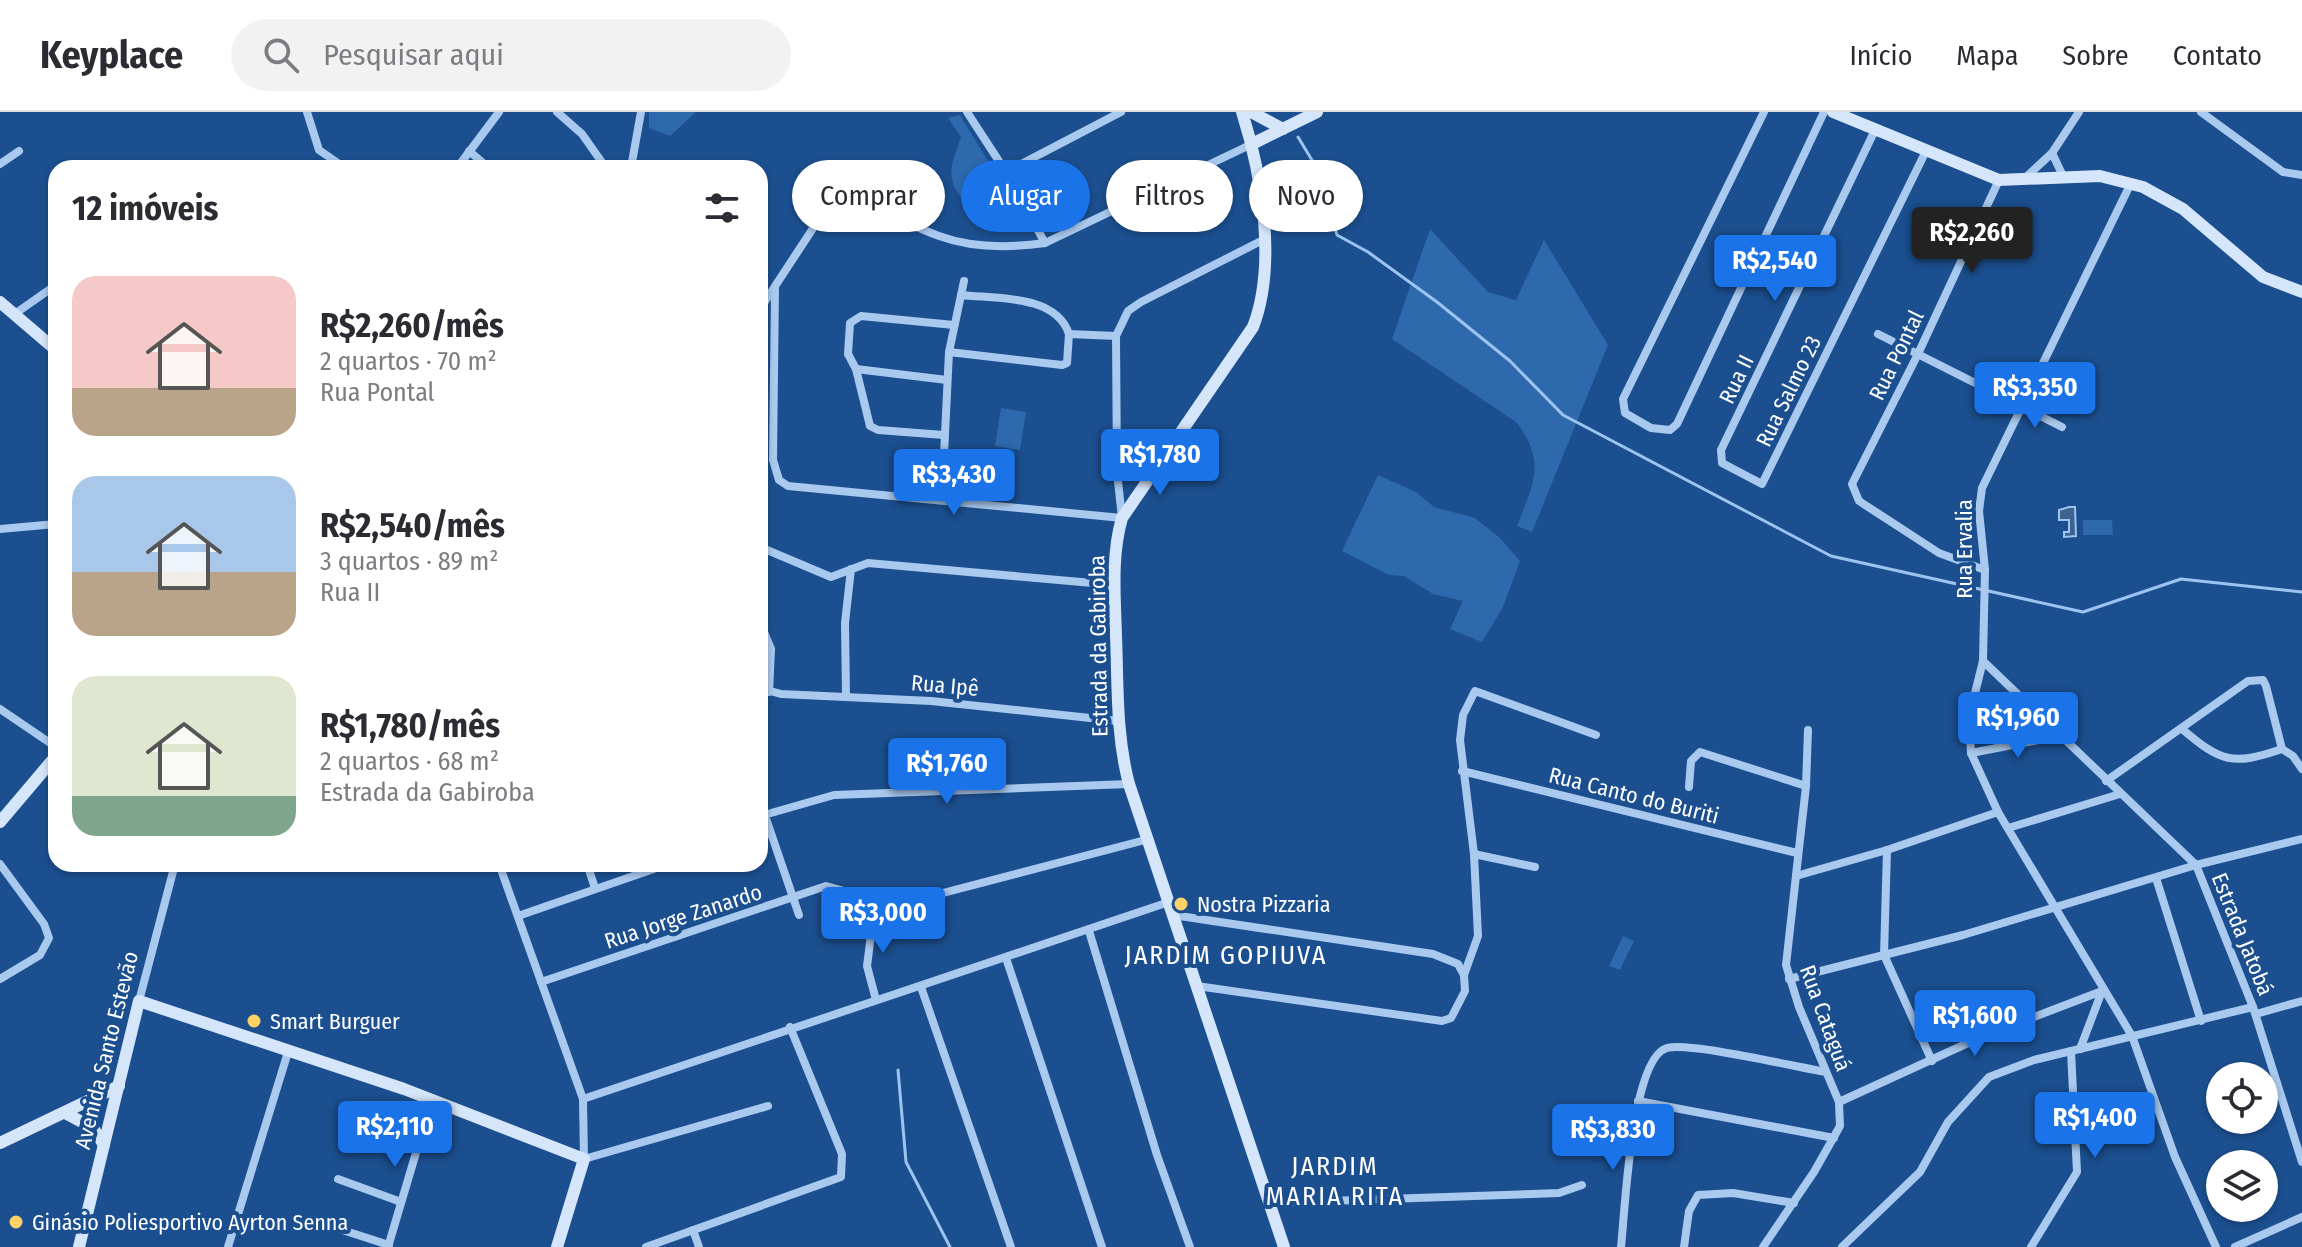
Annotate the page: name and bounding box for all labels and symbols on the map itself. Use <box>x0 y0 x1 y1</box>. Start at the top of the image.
pin: R$2,260 <box>1898 207 2046 275</box>
pin: R$2,540 <box>1701 235 1849 303</box>
street label: Rua Pontal <box>1863 306 1930 405</box>
street label: Rua Salmo 23 <box>1750 331 1827 451</box>
street label: Rua II <box>1713 350 1760 408</box>
pin: R$3,350 <box>1961 362 2109 430</box>
pin: R$1,780 <box>1086 429 1234 497</box>
pin: R$3,430 <box>880 449 1028 517</box>
street label: Rua Ervalia <box>1951 499 1978 599</box>
street label: Estrada da Gabiroba <box>1083 555 1114 737</box>
street label: Rua Ipê <box>910 669 980 702</box>
pin: R$1,960 <box>1944 692 2092 760</box>
pin: R$1,760 <box>873 738 1021 806</box>
street label: Rua Canto do Buriti <box>1546 761 1722 830</box>
street label: Estrada Jatobá <box>2206 869 2279 999</box>
street label: Rua Jorge Zanardo <box>601 878 765 955</box>
pin: R$3,000 <box>809 887 957 955</box>
place label: Nostra Pizzaria <box>1197 891 1330 918</box>
marker: Nostra Pizzaria <box>1172 895 1190 913</box>
district label: JARDIM GOPIUVA <box>1125 940 1327 971</box>
street label: Avenida Santo Estevão <box>69 948 144 1152</box>
street label: Rua Cataguá <box>1794 961 1857 1075</box>
pin: R$1,600 <box>1901 990 2049 1058</box>
place label: Smart Burguer <box>270 1008 400 1035</box>
marker: Smart Burguer <box>245 1012 263 1030</box>
pin: R$1,400 <box>2021 1092 2169 1160</box>
pin: R$2,110 <box>321 1101 469 1169</box>
pin: R$3,830 <box>1539 1104 1687 1172</box>
district label: JARDIM MARIA RITA <box>1266 1151 1404 1212</box>
place label: Ginásio Poliesportivo Ayrton Senna <box>32 1209 348 1236</box>
marker: Ginásio Poliesportivo Ayrton Senna <box>7 1213 25 1231</box>

